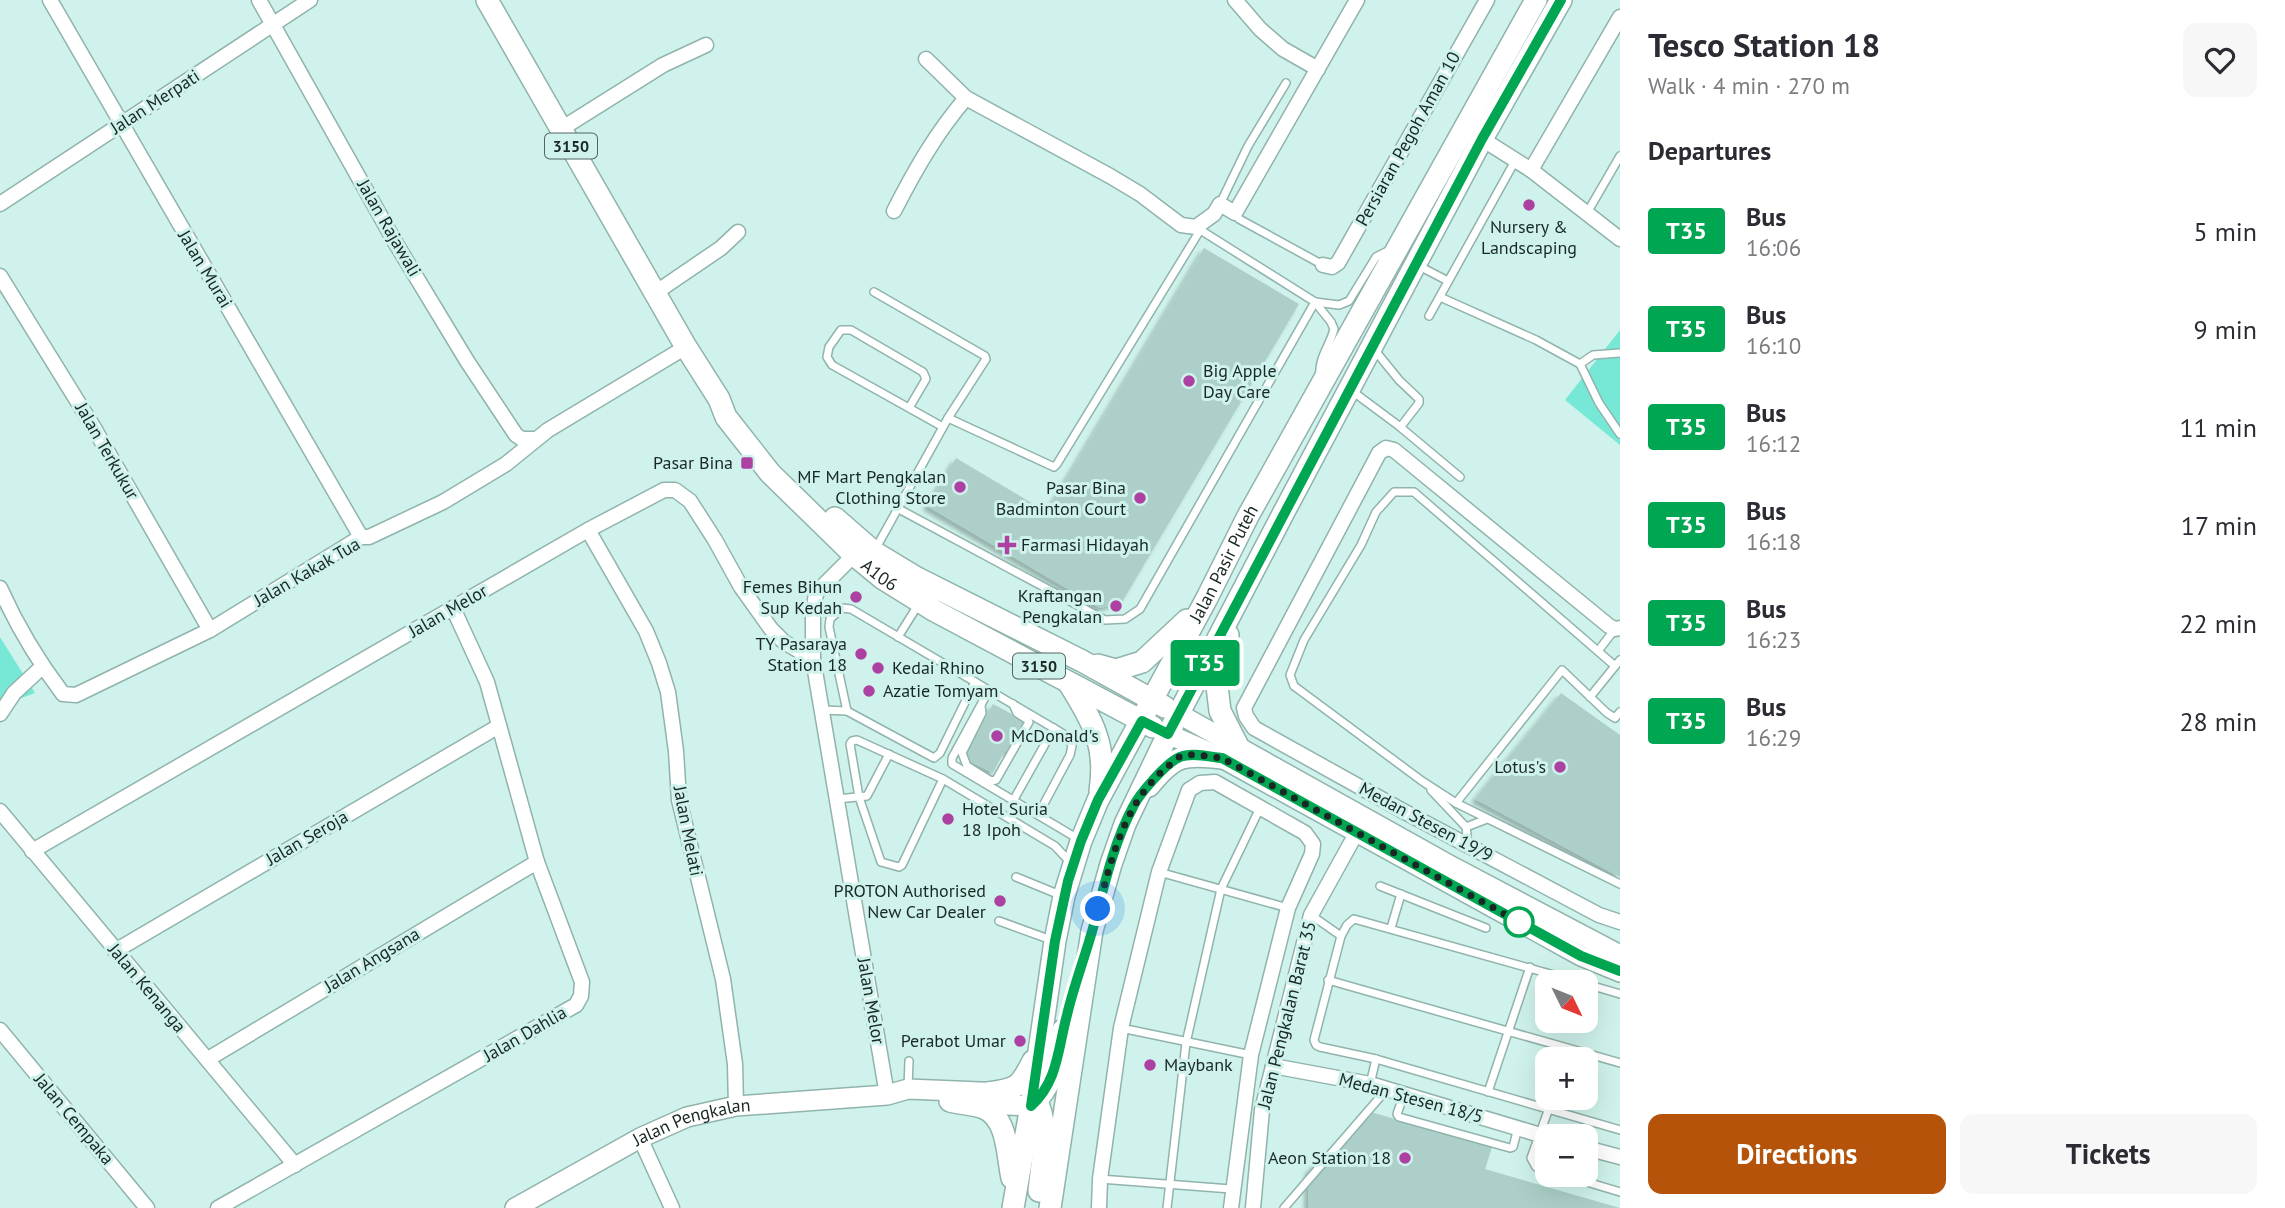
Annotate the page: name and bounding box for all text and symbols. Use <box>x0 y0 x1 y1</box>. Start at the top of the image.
text: Tesco Station 18 <box>1648 23 1880 66</box>
button: heart <box>2183 23 2257 97</box>
street label: Persiaran Pegoh Aman 10 <box>1350 47 1465 230</box>
street label: Jalan Merpati <box>105 64 204 140</box>
text: Walk · 4 min · 270 m <box>1648 71 1850 100</box>
road number: 3150 <box>545 134 597 158</box>
text: Departures <box>1648 134 1771 167</box>
street label: Jalan Rajawali <box>352 174 427 280</box>
marker: Nursery & Landscaping <box>1521 197 1537 213</box>
text: Bus <box>1746 200 1786 233</box>
place label: Nursery & Landscaping <box>1481 215 1577 259</box>
text: T35 <box>1666 215 1707 246</box>
text: 5 min <box>2194 215 2257 248</box>
street label: Jalan Murai <box>173 225 238 312</box>
text: 16:06 <box>1746 233 1801 262</box>
text: Bus <box>1746 298 1786 331</box>
text: T35 <box>1666 313 1707 344</box>
text: 9 min <box>2194 313 2257 346</box>
text: 16:10 <box>1746 331 1801 360</box>
place label: Big Apple Day Care <box>1203 359 1277 403</box>
marker: Big Apple Day Care <box>1181 373 1197 389</box>
text: Bus <box>1746 396 1786 429</box>
street label: Jalan Terkukur <box>70 397 144 503</box>
text: T35 <box>1666 411 1707 442</box>
text: 11 min <box>2179 411 2257 444</box>
text: 16:12 <box>1746 429 1801 458</box>
place label: Pasar Bina <box>653 451 733 474</box>
marker: Pasar Bina <box>739 455 755 471</box>
place label: MF Mart Pengkalan Clothing Store <box>797 465 946 509</box>
place label: Pasar Bina Badminton Court <box>996 476 1126 520</box>
marker: MF Mart Pengkalan Clothing Store <box>952 479 968 495</box>
marker: Pasar Bina Badminton Court <box>1132 490 1148 506</box>
text: Bus <box>1746 494 1786 527</box>
street label: Jalan Pasir Puteh <box>1184 500 1263 627</box>
text: T35 <box>1666 509 1707 540</box>
text: 17 min <box>2181 509 2257 542</box>
text: 16:18 <box>1746 527 1801 556</box>
street label: Jalan Kakak Tua <box>249 532 364 612</box>
place label: Farmasi Hidayah <box>1021 533 1149 556</box>
marker: Farmasi Hidayah <box>999 537 1015 553</box>
street label: A106 <box>857 554 902 596</box>
place label: Femes Bihun Sup Kedah <box>743 575 842 619</box>
street label: Jalan Melor <box>403 579 491 643</box>
place label: Kraftangan Pengkalan <box>1018 584 1102 628</box>
marker: Femes Bihun Sup Kedah <box>848 589 864 605</box>
text: Bus <box>1746 592 1786 625</box>
marker: Kraftangan Pengkalan <box>1108 598 1124 614</box>
text: T35 <box>1666 607 1707 638</box>
text: 22 min <box>2179 607 2257 640</box>
text: 16:23 <box>1746 625 1801 654</box>
place label: TY Pasaraya Station 18 <box>756 632 847 676</box>
line badge: T35 <box>1165 640 1245 686</box>
marker: TY Pasaraya Station 18 <box>853 646 869 662</box>
text: T35 <box>1185 647 1225 678</box>
road number: 3150 <box>1013 653 1065 678</box>
place label: Kedai Rhino <box>892 656 984 679</box>
marker: Kedai Rhino <box>870 660 886 676</box>
place label: Azatie Tomyam <box>883 679 998 702</box>
marker: Azatie Tomyam <box>861 683 877 699</box>
text: Bus <box>1746 690 1786 723</box>
text: T35 <box>1666 705 1707 736</box>
text: 28 min <box>2179 705 2257 738</box>
text: 16:29 <box>1746 723 1801 752</box>
place label: McDonald's <box>1011 724 1099 747</box>
marker: McDonald's <box>989 728 1005 744</box>
place label: Lotus's <box>1494 755 1546 778</box>
marker: Lotus's <box>1552 759 1568 775</box>
street label: Medan Stesen 19/9 <box>1355 777 1497 867</box>
street label: Jalan Melati <box>668 783 709 878</box>
place label: Hotel Suria 18 Ipoh <box>962 797 1048 841</box>
street label: Jalan Seroja <box>261 805 352 871</box>
marker: Hotel Suria 18 Ipoh <box>940 811 956 827</box>
place label: PROTON Authorised New Car Dealer <box>834 879 986 923</box>
your location <box>1080 891 1115 926</box>
marker: PROTON Authorised New Car Dealer <box>992 893 1008 909</box>
unlabelled marker <box>1504 907 1534 937</box>
street label: Jalan Pengkalan Barat 35 <box>1252 919 1321 1112</box>
street label: Jalan Angsana <box>319 922 424 998</box>
street label: Jalan Kenanga <box>103 938 191 1037</box>
street label: Jalan Melor <box>852 955 890 1046</box>
north arrow <box>1535 970 1598 1032</box>
map controls <box>1535 970 1598 1187</box>
street label: Jalan Dahlia <box>478 1000 571 1067</box>
place label: Perabot Umar <box>901 1029 1006 1052</box>
marker: Perabot Umar <box>1012 1033 1028 1049</box>
button: + <box>1535 1047 1598 1110</box>
place label: Maybank <box>1164 1053 1233 1076</box>
marker: Maybank <box>1142 1057 1158 1073</box>
street label: Jalan Cempaka <box>29 1067 119 1169</box>
street label: Medan Stesen 18/5 <box>1336 1067 1486 1128</box>
street label: Jalan Pengkalan <box>627 1093 751 1151</box>
button: Directions <box>1648 1114 1946 1194</box>
button: Tickets <box>1960 1114 2257 1194</box>
button: − <box>1535 1124 1598 1187</box>
place label: Aeon Station 18 <box>1268 1146 1391 1169</box>
marker: Aeon Station 18 <box>1397 1150 1413 1166</box>

